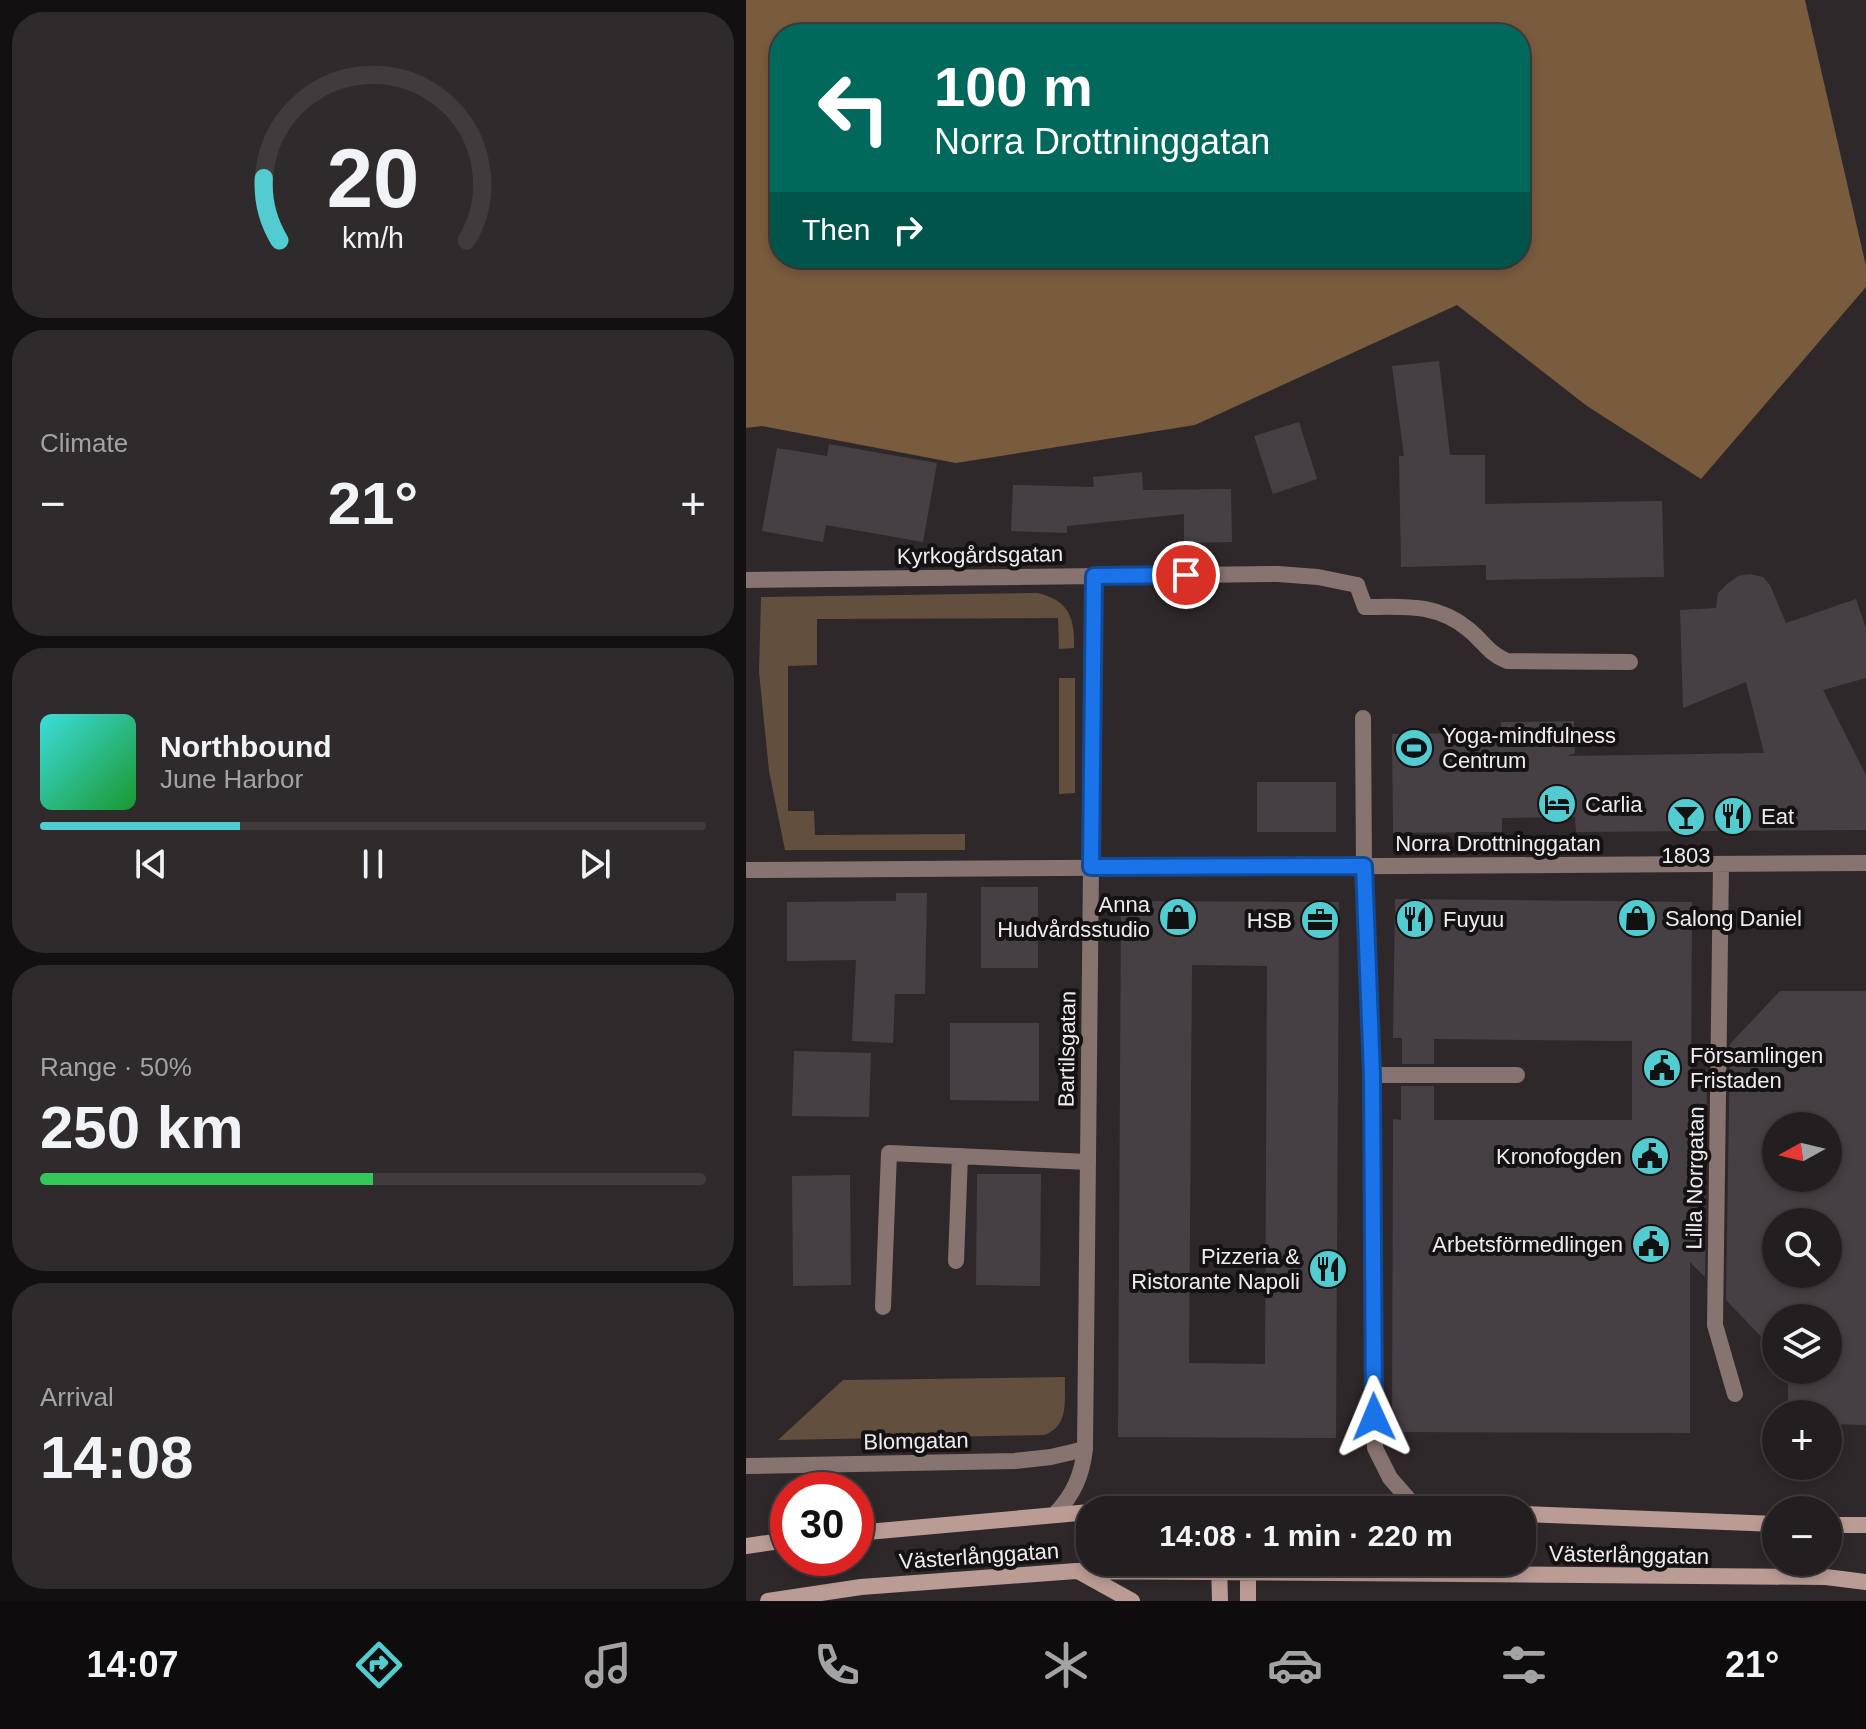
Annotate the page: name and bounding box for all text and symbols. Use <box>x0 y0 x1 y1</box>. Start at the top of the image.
text: 100 m <box>934 55 1093 118</box>
icon: left <box>802 56 906 160</box>
text: Norra Drottninggatan <box>934 121 1270 162</box>
text: 20 <box>327 131 419 224</box>
icon: right <box>886 208 930 252</box>
text: Then <box>802 213 870 246</box>
text: km/h <box>342 222 404 254</box>
text: Climate <box>40 428 128 458</box>
text: 21° <box>328 470 418 537</box>
text: − <box>40 479 66 528</box>
text: + <box>680 479 706 528</box>
street label: Kyrkogårdsgatan <box>897 541 1063 569</box>
pin <box>1152 541 1220 609</box>
icon: arrive <box>1164 553 1208 597</box>
place label: Yoga-mindfulness Centrum <box>1442 723 1616 773</box>
sports icon: Yoga-mindfulness Centrum <box>1393 727 1435 769</box>
text: Northbound <box>160 730 332 763</box>
text: June Harbor <box>160 764 303 794</box>
hotel icon: Carlia <box>1536 783 1578 825</box>
place label: Carlia <box>1585 792 1643 817</box>
restaurant icon: Eat <box>1712 795 1754 837</box>
bar icon: 1803 <box>1665 796 1707 838</box>
place label: Eat <box>1761 804 1794 829</box>
street label: Norra Drottninggatan <box>1395 831 1601 856</box>
icon: previous <box>129 842 173 886</box>
icon: pause <box>351 842 395 886</box>
icon: next <box>573 842 617 886</box>
place label: 1803 <box>1662 843 1710 868</box>
place label: Anna Hudvårdsstudio <box>997 892 1151 942</box>
shop icon: Anna Hudvårdsstudio <box>1157 896 1199 938</box>
shop icon: Salong Daniel <box>1616 897 1658 939</box>
restaurant icon: Fuyuu <box>1394 898 1436 940</box>
office icon: HSB <box>1299 899 1341 941</box>
place label: Salong Daniel <box>1665 906 1802 931</box>
place label: Fuyuu <box>1443 907 1504 932</box>
place label: HSB <box>1247 908 1292 933</box>
street label: Bartilsgatan <box>1053 991 1081 1107</box>
place label: Församlingen Fristaden <box>1690 1043 1823 1093</box>
public building icon: Församlingen Fristaden <box>1641 1047 1683 1089</box>
text: Range · 50% <box>40 1052 192 1082</box>
text: 250 km <box>40 1094 244 1161</box>
street label: Lilla Norrgatan <box>1681 1106 1709 1250</box>
north arrow <box>1762 1112 1842 1192</box>
map controls <box>1762 1112 1842 1576</box>
public building icon: Kronofogden <box>1629 1135 1671 1177</box>
place label: Kronofogden <box>1496 1144 1622 1169</box>
button: search <box>1762 1208 1842 1288</box>
public building icon: Arbetsförmedlingen <box>1630 1223 1672 1265</box>
place label: Arbetsförmedlingen <box>1432 1232 1623 1257</box>
place label: Pizzeria & Ristorante Napoli <box>1131 1244 1300 1294</box>
restaurant icon: Pizzeria & Ristorante Napoli <box>1307 1248 1349 1290</box>
button: layers <box>1762 1304 1842 1384</box>
position arrow <box>1332 1375 1416 1459</box>
text: Arrival <box>40 1382 114 1412</box>
button: + <box>1762 1400 1842 1480</box>
text: 14:08 <box>40 1424 193 1491</box>
street label: Blomgatan <box>863 1428 969 1454</box>
speed limit sign: 30 <box>770 1472 874 1576</box>
button: − <box>1762 1496 1842 1576</box>
text: 14:08 · 1 min · 220 m <box>1159 1519 1453 1552</box>
street label: Västerlånggatan <box>898 1538 1060 1574</box>
street label: Västerlånggatan <box>1549 1541 1709 1569</box>
icon: directions <box>351 1637 407 1693</box>
icon: music <box>580 1637 636 1693</box>
icon: phone <box>809 1637 865 1693</box>
icon: climate <box>1038 1637 1094 1693</box>
icon: car <box>1267 1637 1323 1693</box>
icon: filters <box>1496 1637 1552 1693</box>
text: 14:07 <box>86 1644 179 1685</box>
text: 21° <box>1725 1644 1779 1685</box>

